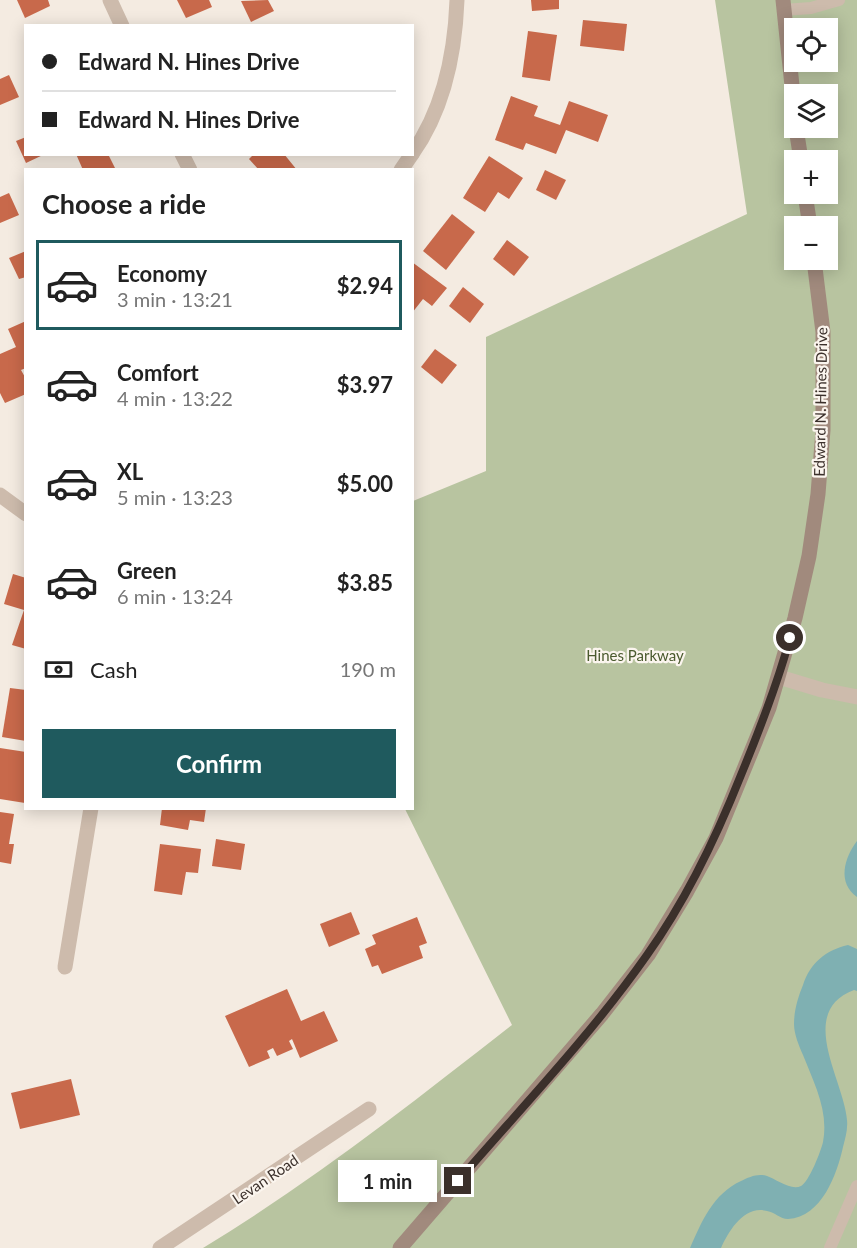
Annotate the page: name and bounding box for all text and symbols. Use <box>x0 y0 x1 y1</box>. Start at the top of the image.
map controls <box>784 18 838 270</box>
button: locate <box>784 18 838 72</box>
text: Edward N. Hines Drive <box>78 48 300 75</box>
button: layers <box>784 84 838 138</box>
text: Edward N. Hines Drive <box>78 106 300 133</box>
button: + <box>784 150 838 204</box>
text: Choose a ride <box>42 187 206 220</box>
button: − <box>784 216 838 270</box>
icon: car <box>45 258 99 312</box>
text: Economy <box>117 260 207 287</box>
text: $2.94 <box>337 272 393 299</box>
text: 3 min · 13:21 <box>117 287 233 311</box>
street label: Edward N. Hines Drive <box>810 327 830 477</box>
icon: car <box>45 357 99 411</box>
text: Comfort <box>117 359 199 386</box>
text: $3.97 <box>337 371 393 398</box>
text: 4 min · 13:22 <box>117 386 233 410</box>
icon: car <box>45 456 99 510</box>
text: XL <box>117 458 143 485</box>
text: $5.00 <box>337 470 393 497</box>
text: 5 min · 13:23 <box>117 485 233 509</box>
icon: car <box>45 555 99 609</box>
text: Green <box>117 557 177 584</box>
text: $3.85 <box>337 569 393 596</box>
text: 6 min · 13:24 <box>117 584 233 608</box>
route start <box>776 624 803 651</box>
park label: Hines Parkway <box>586 646 684 664</box>
icon: cash <box>42 653 75 686</box>
text: Cash <box>90 656 137 683</box>
text: 190 m <box>340 657 396 681</box>
button: Confirm <box>42 729 396 798</box>
street label: Levan Road <box>229 1150 301 1208</box>
callout: 1 min <box>338 1160 437 1202</box>
route end <box>444 1167 471 1194</box>
text: 1 min <box>363 1169 412 1193</box>

